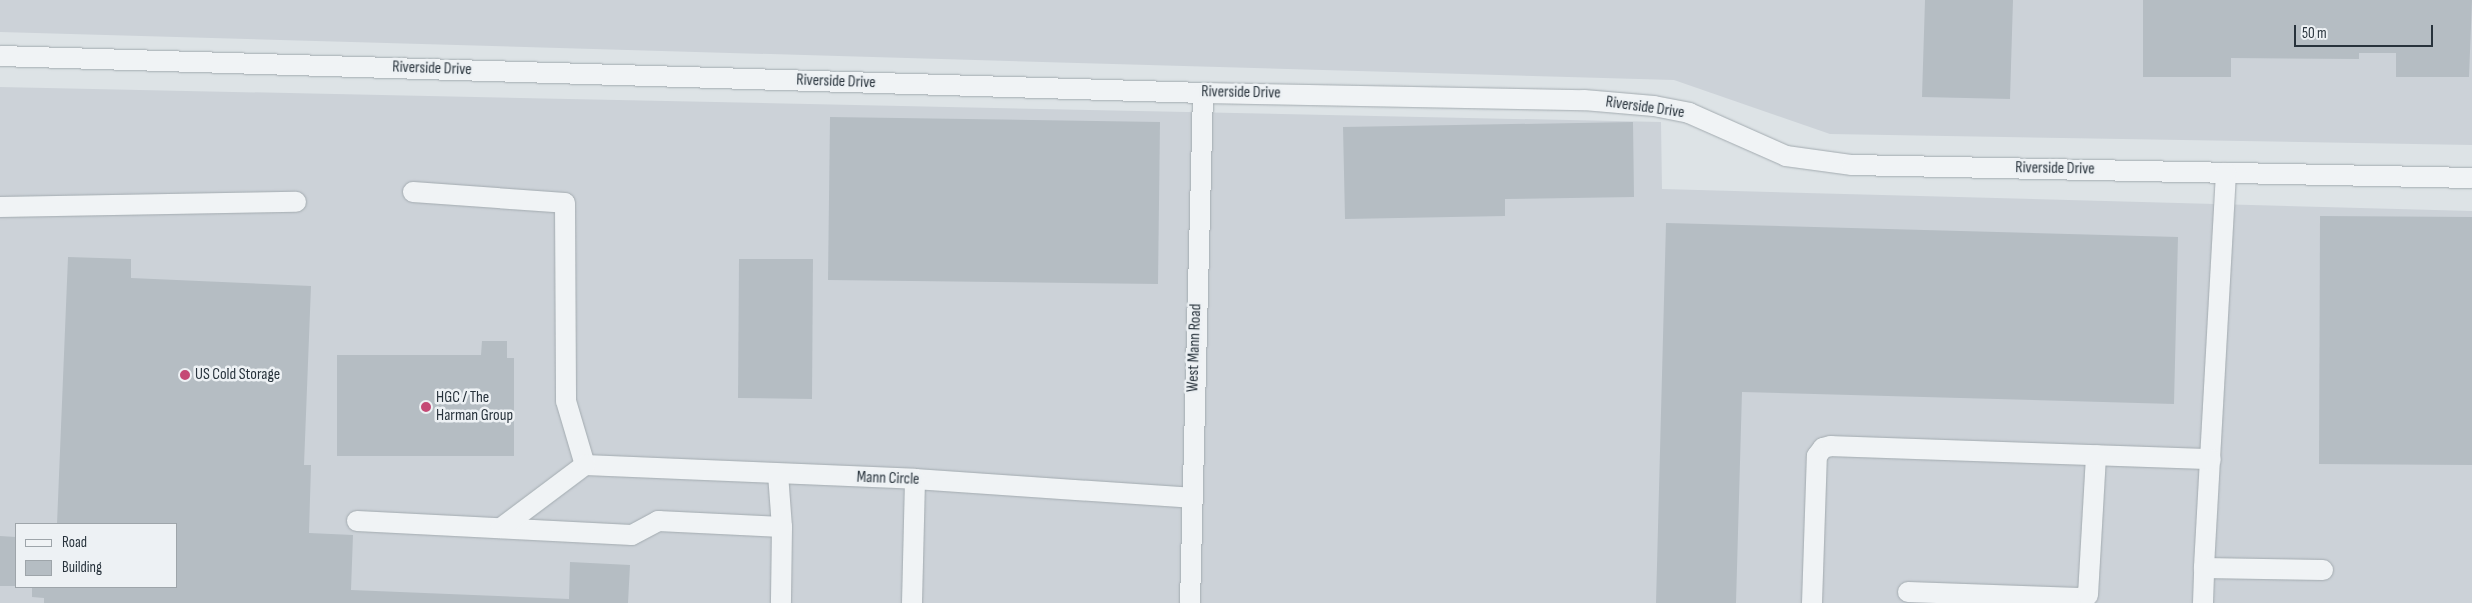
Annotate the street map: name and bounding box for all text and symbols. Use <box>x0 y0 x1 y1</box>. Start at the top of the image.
scale bar <box>2297 15 2436 47</box>
text: 50 m <box>2302 24 2327 43</box>
street label: Riverside Drive <box>392 58 472 80</box>
street label: Riverside Drive <box>796 71 876 93</box>
street label: Riverside Drive <box>1201 83 1281 103</box>
street label: Riverside Drive <box>1604 93 1686 123</box>
street label: Riverside Drive <box>2015 159 2095 179</box>
street label: West Mann Road <box>1184 304 1206 392</box>
place label: US Cold Storage <box>195 365 280 385</box>
marker: US Cold Storage <box>179 369 191 381</box>
place label: HGC / The Harman Group <box>436 388 513 426</box>
marker: HGC / The Harman Group <box>420 401 432 413</box>
street label: Mann Circle <box>856 468 920 490</box>
legend <box>15 523 178 588</box>
text: Road <box>62 533 87 552</box>
text: Building <box>62 558 102 577</box>

